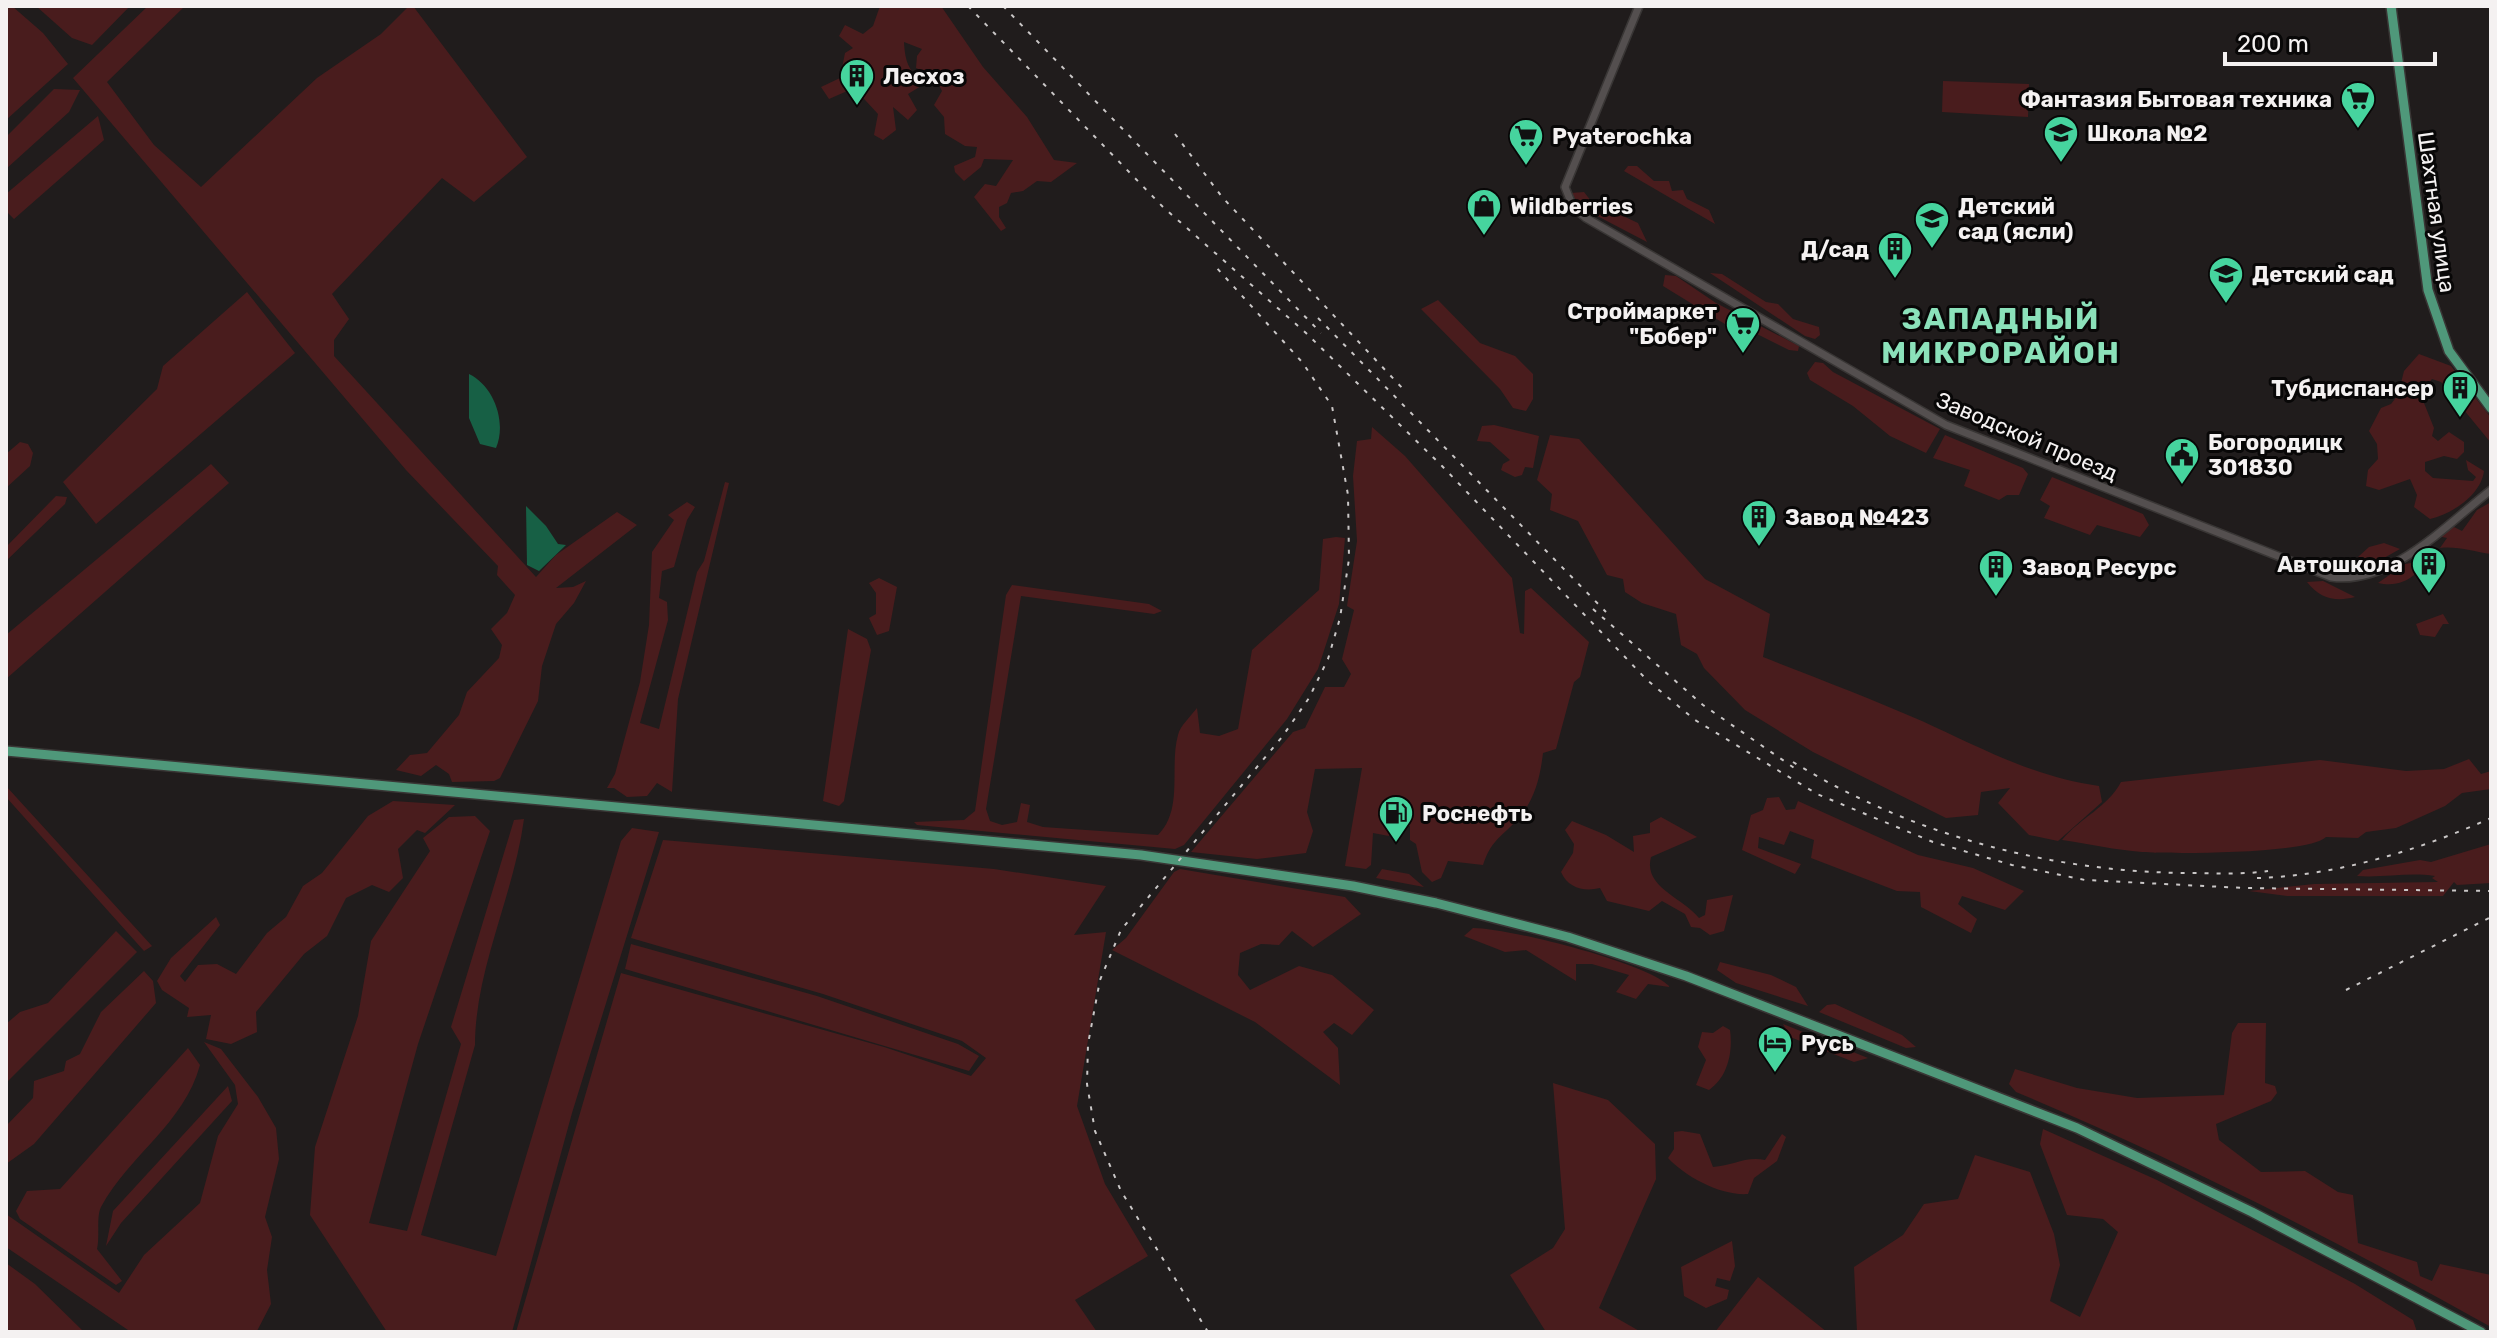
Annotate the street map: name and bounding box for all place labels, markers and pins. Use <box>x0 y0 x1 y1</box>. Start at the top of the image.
building icon: Лесхоз <box>838 57 876 107</box>
place label: Лесхоз <box>883 63 965 90</box>
supermarket icon: Фантазия Бытовая техника <box>2339 80 2377 130</box>
place label: Фантазия Бытовая техника <box>2020 86 2332 113</box>
school or university icon: Школа №2 <box>2042 114 2080 164</box>
supermarket icon: Pyaterochka <box>1507 117 1545 167</box>
place label: Школа №2 <box>2087 120 2207 147</box>
place label: Pyaterochka <box>1552 123 1692 150</box>
shop icon: Wildberries <box>1465 187 1503 237</box>
place label: Wildberries <box>1510 193 1633 220</box>
place label: Детский сад (ясли) <box>1958 193 2074 245</box>
school or university icon: Детский сад (ясли) <box>1913 200 1951 250</box>
building icon: Д/сад <box>1876 230 1914 280</box>
place label: Д/сад <box>1801 236 1869 263</box>
school or university icon: Детский сад <box>2207 255 2245 305</box>
place label: Детский сад <box>2252 261 2394 288</box>
place label: Строймаркет "Бобер" <box>1567 298 1717 350</box>
supermarket icon: Строймаркет "Бобер" <box>1724 305 1762 355</box>
building icon: Тубдиспансер <box>2441 369 2479 419</box>
place label: Тубдиспансер <box>2271 375 2434 402</box>
place label: Богородицк 301830 <box>2208 429 2343 481</box>
public building icon: Богородицк 301830 <box>2163 436 2201 486</box>
building icon: Завод №423 <box>1740 498 1778 548</box>
place label: Завод №423 <box>1785 504 1929 531</box>
building icon: Автошкола <box>2410 545 2448 595</box>
building icon: Завод Ресурс <box>1977 548 2015 598</box>
place label: Автошкола <box>2277 551 2403 578</box>
place label: Завод Ресурс <box>2022 554 2177 581</box>
fuel station icon: Роснефть <box>1377 794 1415 844</box>
place label: Роснефть <box>1422 800 1533 827</box>
hotel icon: Русь <box>1756 1024 1794 1074</box>
place label: Русь <box>1801 1030 1854 1057</box>

